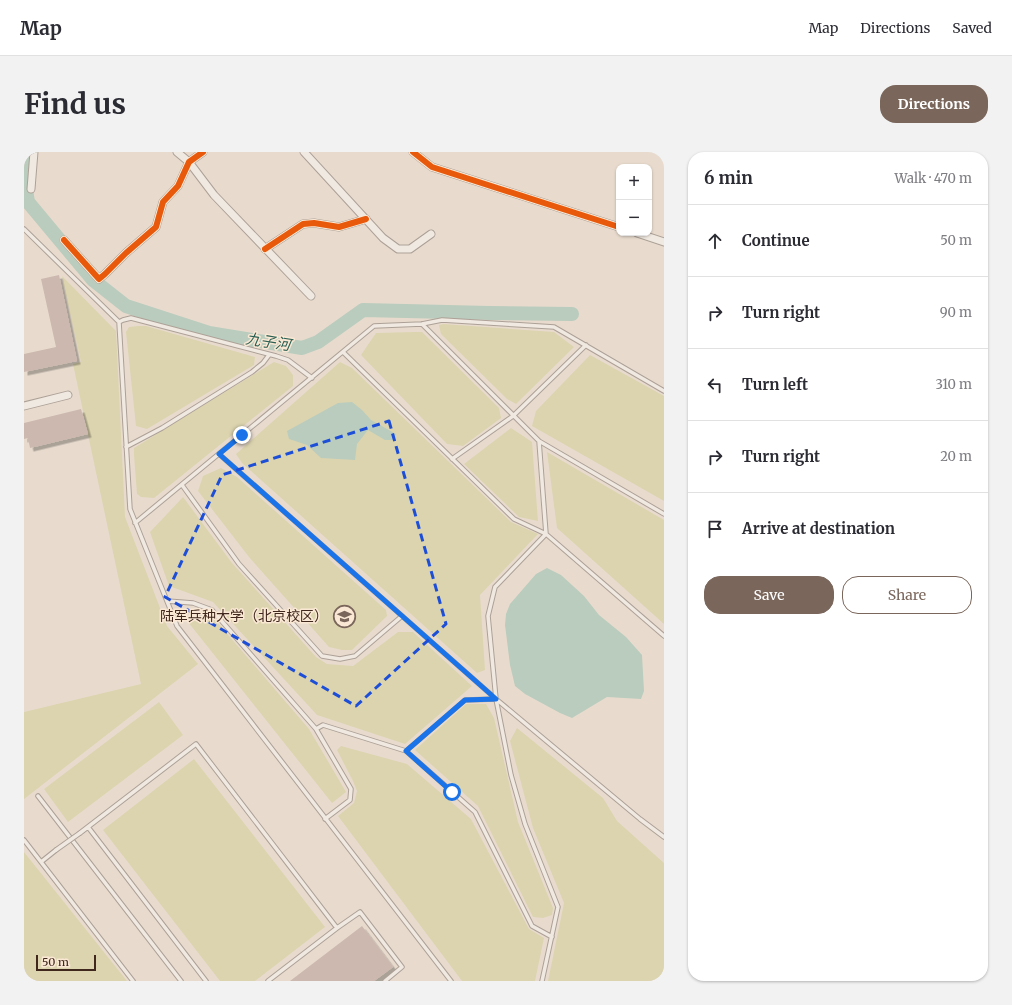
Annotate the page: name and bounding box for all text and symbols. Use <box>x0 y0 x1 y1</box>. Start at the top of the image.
text: Map <box>20 16 62 40</box>
text: Map <box>808 19 838 37</box>
text: Directions <box>860 19 930 37</box>
text: Saved <box>952 19 992 37</box>
button: Directions <box>880 85 988 123</box>
text: Find us <box>24 86 126 122</box>
map controls <box>616 164 652 236</box>
button: + <box>616 164 652 200</box>
text: 6 min <box>704 167 753 189</box>
text: Walk · 470 m <box>894 170 972 187</box>
button: − <box>616 200 652 236</box>
icon: ahead <box>704 230 726 252</box>
text: Continue <box>742 231 810 250</box>
text: 50 m <box>940 232 972 249</box>
icon: right <box>704 302 726 324</box>
text: Turn right <box>742 303 820 322</box>
text: 90 m <box>940 304 972 321</box>
water label: 九子河 <box>244 329 295 355</box>
icon: left <box>704 374 726 396</box>
text: Turn left <box>742 375 808 394</box>
text: 310 m <box>935 376 972 393</box>
route end <box>233 426 251 444</box>
icon: right <box>704 446 726 468</box>
text: Turn right <box>742 447 820 466</box>
text: 20 m <box>940 448 972 465</box>
icon: arrive <box>704 518 726 540</box>
text: Arrive at destination <box>742 519 895 538</box>
button: Save <box>704 576 834 614</box>
button: Share <box>842 576 972 614</box>
school or university icon: 陆军兵种大学（北京校区） <box>331 603 357 629</box>
place label: 陆军兵种大学（北京校区） <box>160 607 328 625</box>
route start <box>443 783 461 801</box>
scale bar <box>36 953 96 972</box>
text: 50 m <box>42 955 69 969</box>

